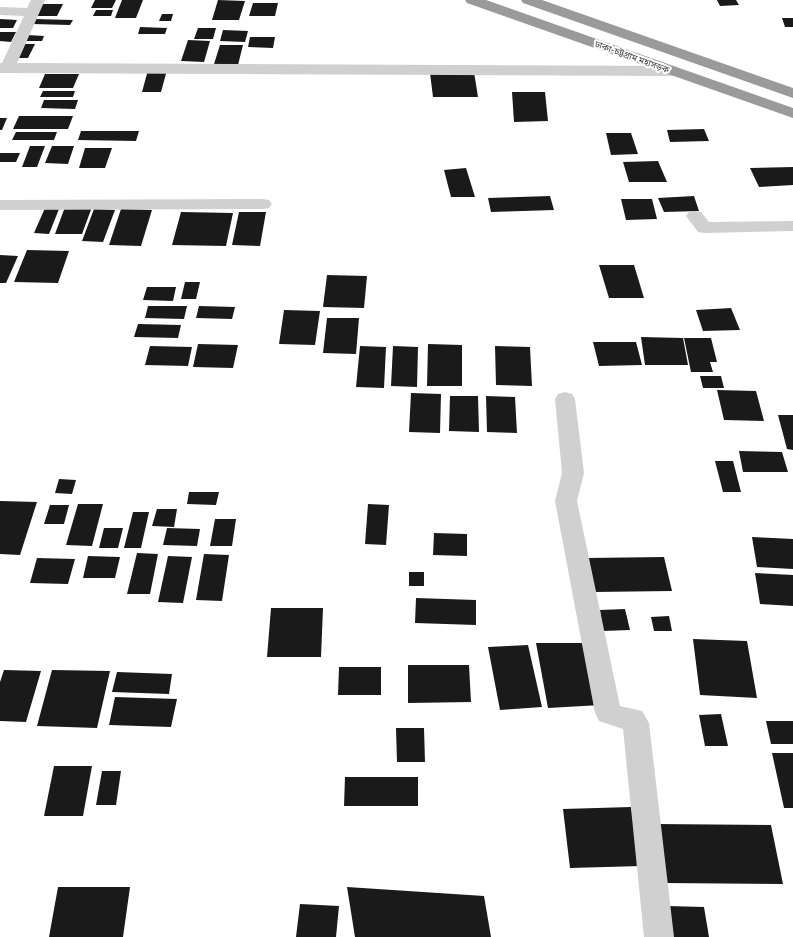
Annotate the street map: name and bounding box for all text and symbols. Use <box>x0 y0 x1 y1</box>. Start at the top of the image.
street label: ঢাকা-চট্টগ্রাম মহাসড়ক <box>593 39 671 75</box>

